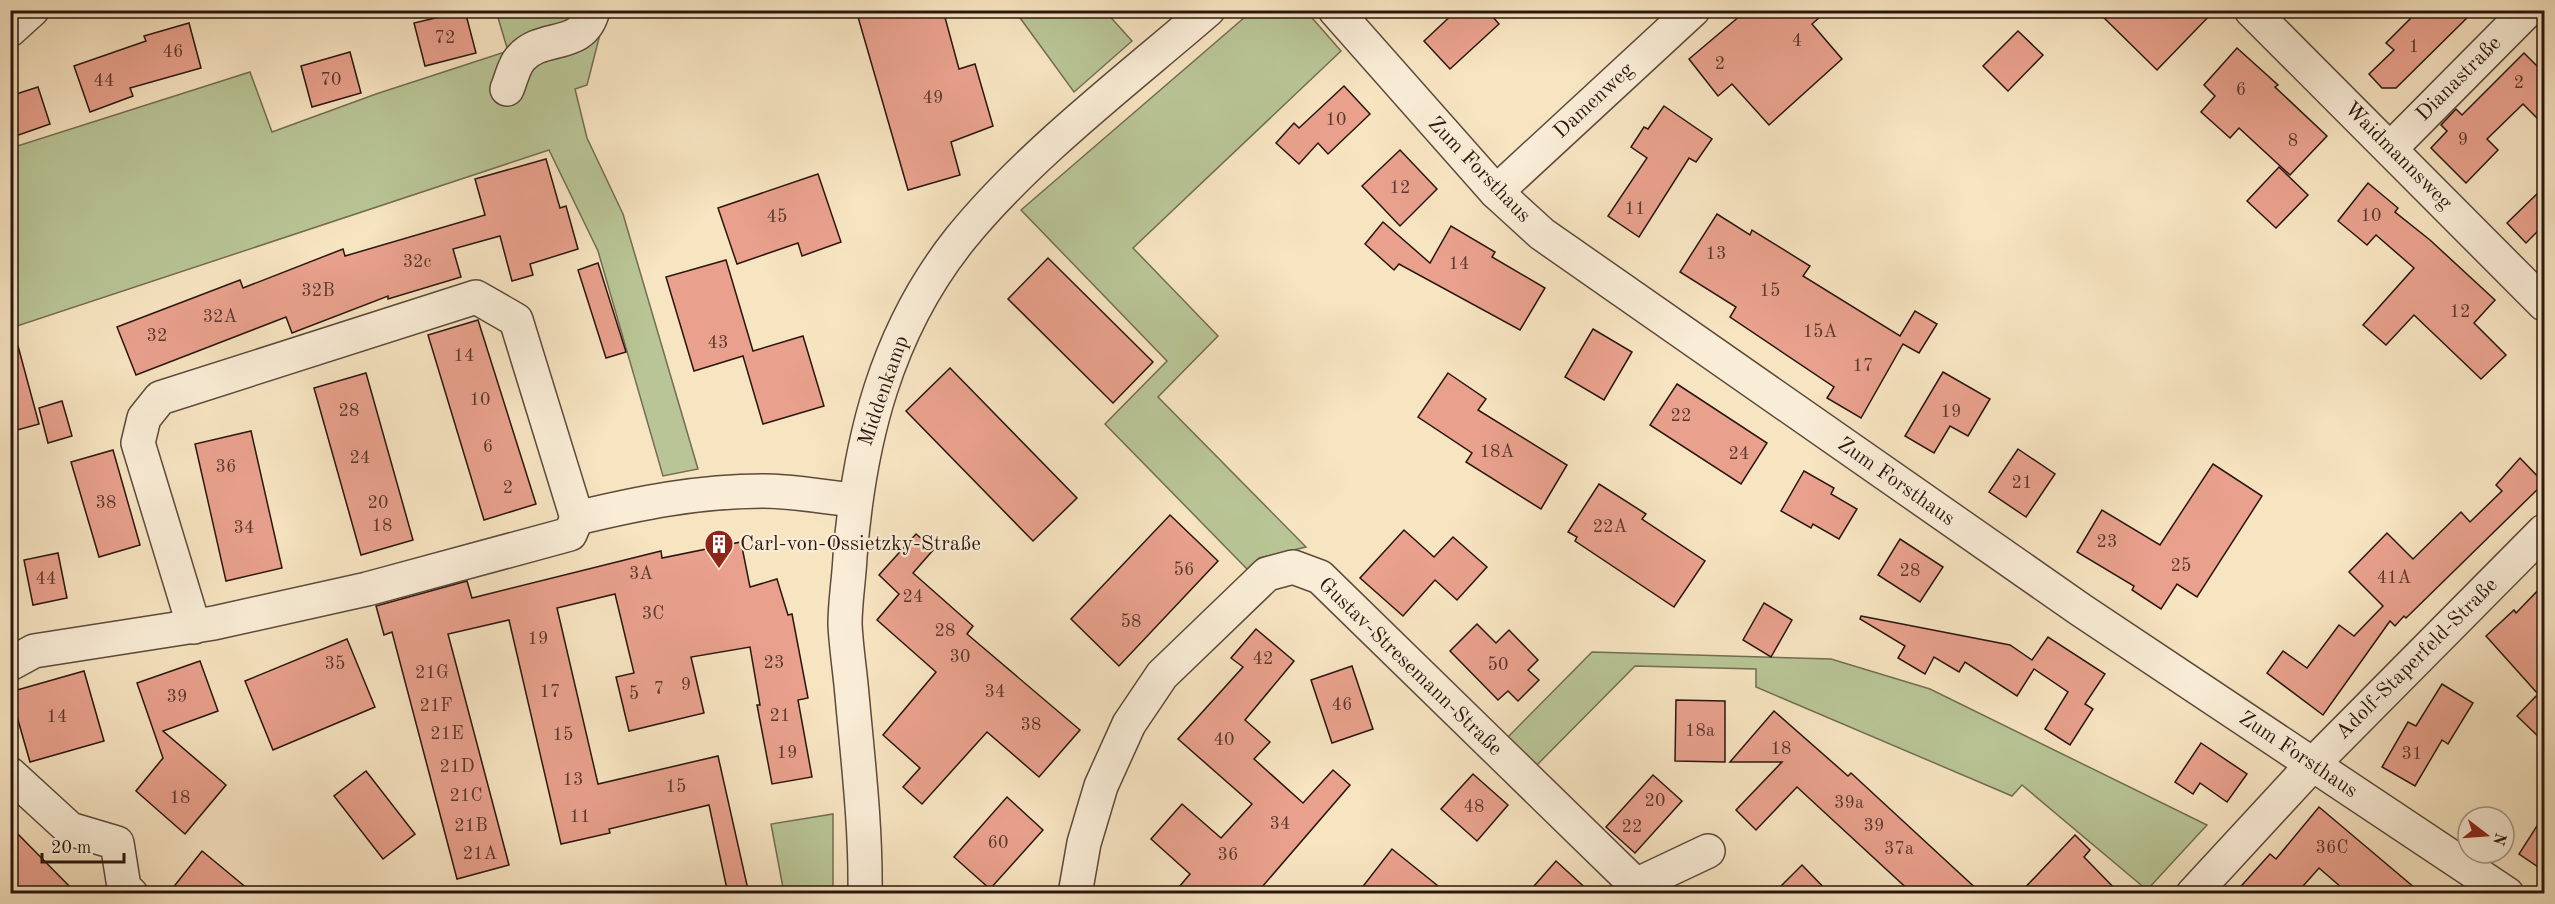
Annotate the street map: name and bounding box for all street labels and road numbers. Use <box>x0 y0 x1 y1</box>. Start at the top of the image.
street label: Dianastraße <box>2413 33 2505 125</box>
street label: Damenweg <box>1550 59 1638 143</box>
street label: Waidmannsweg <box>2340 98 2456 214</box>
street label: Zum Forsthaus <box>1424 113 1534 227</box>
street label: Middenkamp <box>855 333 913 449</box>
street label: Zum Forsthaus <box>1834 434 1958 530</box>
street label: Gustav-Stresemann-Straße <box>1314 574 1506 760</box>
street label: Adolf-Staperfeld-Straße <box>2332 574 2502 744</box>
street label: Zum Forsthaus <box>2235 708 2361 802</box>

